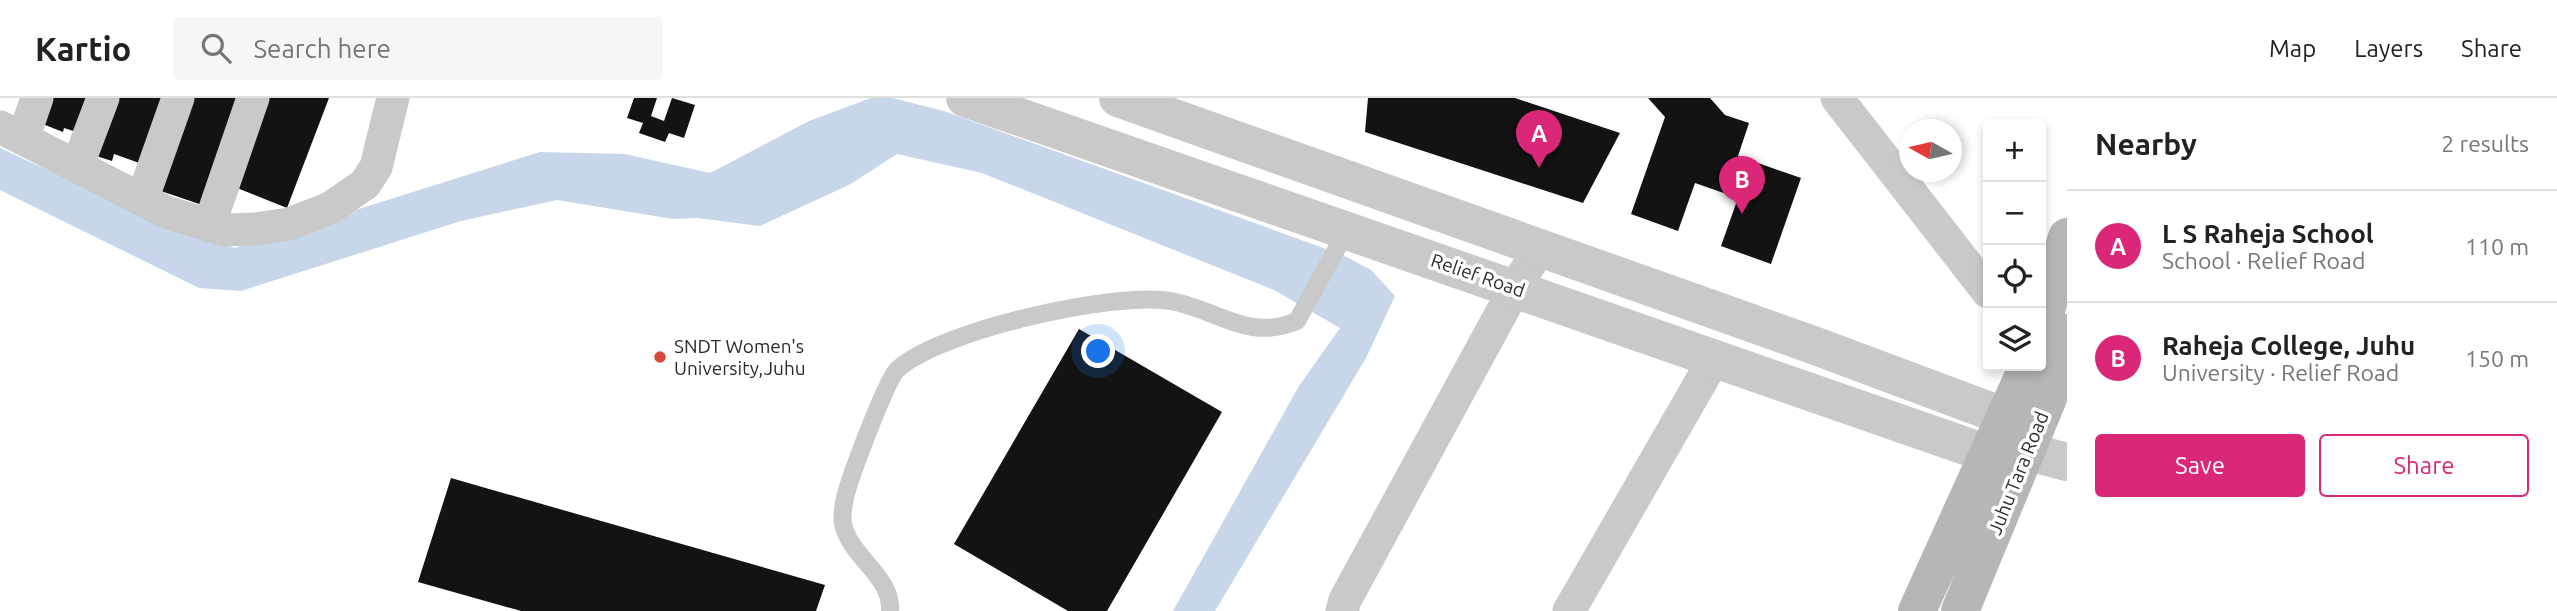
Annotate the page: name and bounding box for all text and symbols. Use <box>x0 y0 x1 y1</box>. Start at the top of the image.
search box <box>173 17 663 80</box>
icon: search <box>197 29 235 67</box>
text: Kartio <box>35 30 131 67</box>
text: Search here <box>253 34 391 63</box>
text: Map <box>2269 35 2316 62</box>
text: Layers <box>2354 35 2423 62</box>
text: Share <box>2461 35 2522 62</box>
pin: A <box>1516 110 1562 168</box>
north arrow <box>1899 119 1962 182</box>
map controls <box>1983 119 2046 371</box>
button: + <box>1983 119 2046 182</box>
text: Nearby <box>2095 127 2197 161</box>
text: 2 results <box>2441 131 2529 156</box>
pin: B <box>1719 156 1765 214</box>
button: − <box>1983 182 2046 245</box>
text: L S Raheja School <box>2162 219 2374 248</box>
text: A <box>2110 234 2126 259</box>
text: 110 m <box>2465 234 2529 259</box>
button: locate <box>1983 245 2046 308</box>
text: School · Relief Road <box>2162 248 2365 273</box>
street label: Relief Road <box>1428 249 1528 301</box>
button: layers <box>1983 308 2046 371</box>
text: Raheja College, Juhu <box>2162 331 2415 360</box>
your location <box>1081 334 1115 368</box>
place label: SNDT Women's University,Juhu <box>674 335 806 379</box>
text: B <box>2110 346 2126 371</box>
text: 150 m <box>2465 346 2529 371</box>
marker: SNDT Women's University,Juhu <box>652 349 668 365</box>
text: University · Relief Road <box>2162 360 2399 385</box>
street label: Juhu Tara Road <box>1983 408 2053 538</box>
button: Save <box>2095 434 2305 497</box>
button: Share <box>2319 434 2529 497</box>

